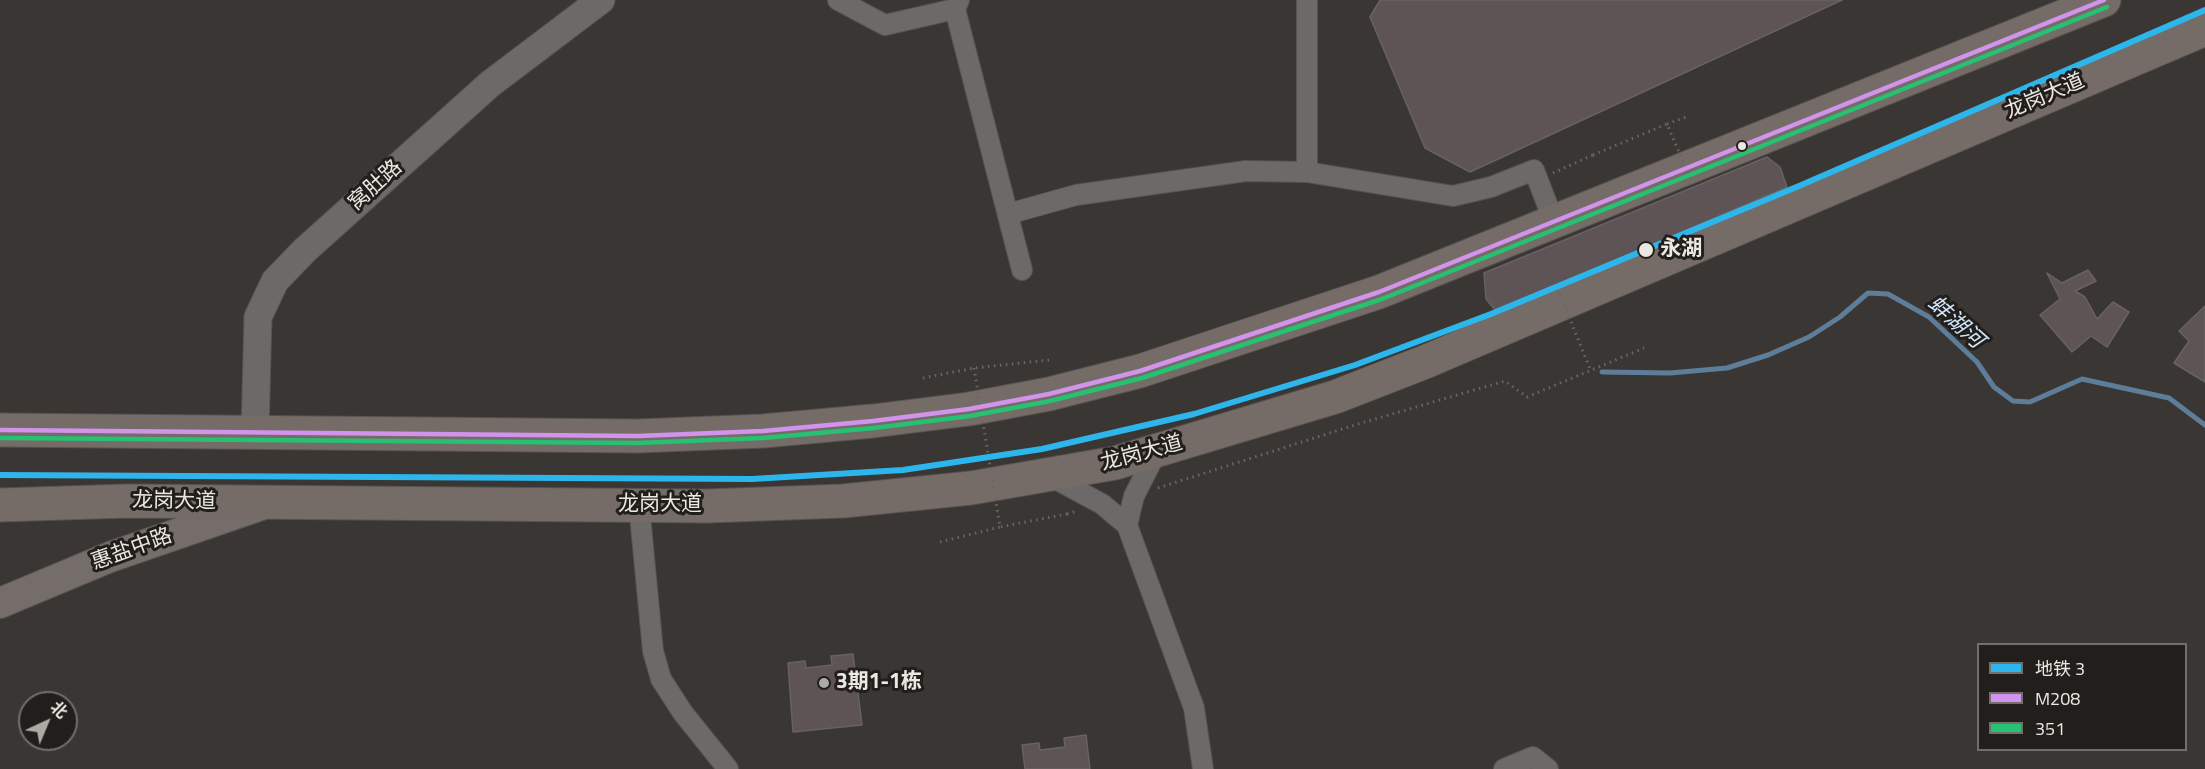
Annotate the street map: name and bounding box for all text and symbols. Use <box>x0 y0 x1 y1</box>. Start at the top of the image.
street label: 龙岗大道 <box>2001 69 2089 125</box>
unlabelled marker <box>1736 140 1748 152</box>
street label: 窝肚路 <box>344 156 408 216</box>
place label: 永湖 <box>1660 237 1702 263</box>
marker: 永湖 <box>1637 241 1655 259</box>
water label: 蚌湖河 <box>1922 291 1988 355</box>
street label: 龙岗大道 <box>1098 431 1186 477</box>
street label: 龙岗大道 <box>132 489 216 515</box>
street label: 龙岗大道 <box>618 492 702 518</box>
street label: 惠盐中路 <box>88 524 176 576</box>
legend <box>1977 643 2187 751</box>
text: 地铁 3 <box>2035 655 2085 682</box>
place label: 3期1-1栋 <box>836 670 922 696</box>
marker: 3期1-1栋 <box>817 676 831 690</box>
text: M208 <box>2035 685 2080 712</box>
north arrow <box>18 691 78 751</box>
text: 北 <box>45 695 73 724</box>
text: 351 <box>2035 715 2065 742</box>

